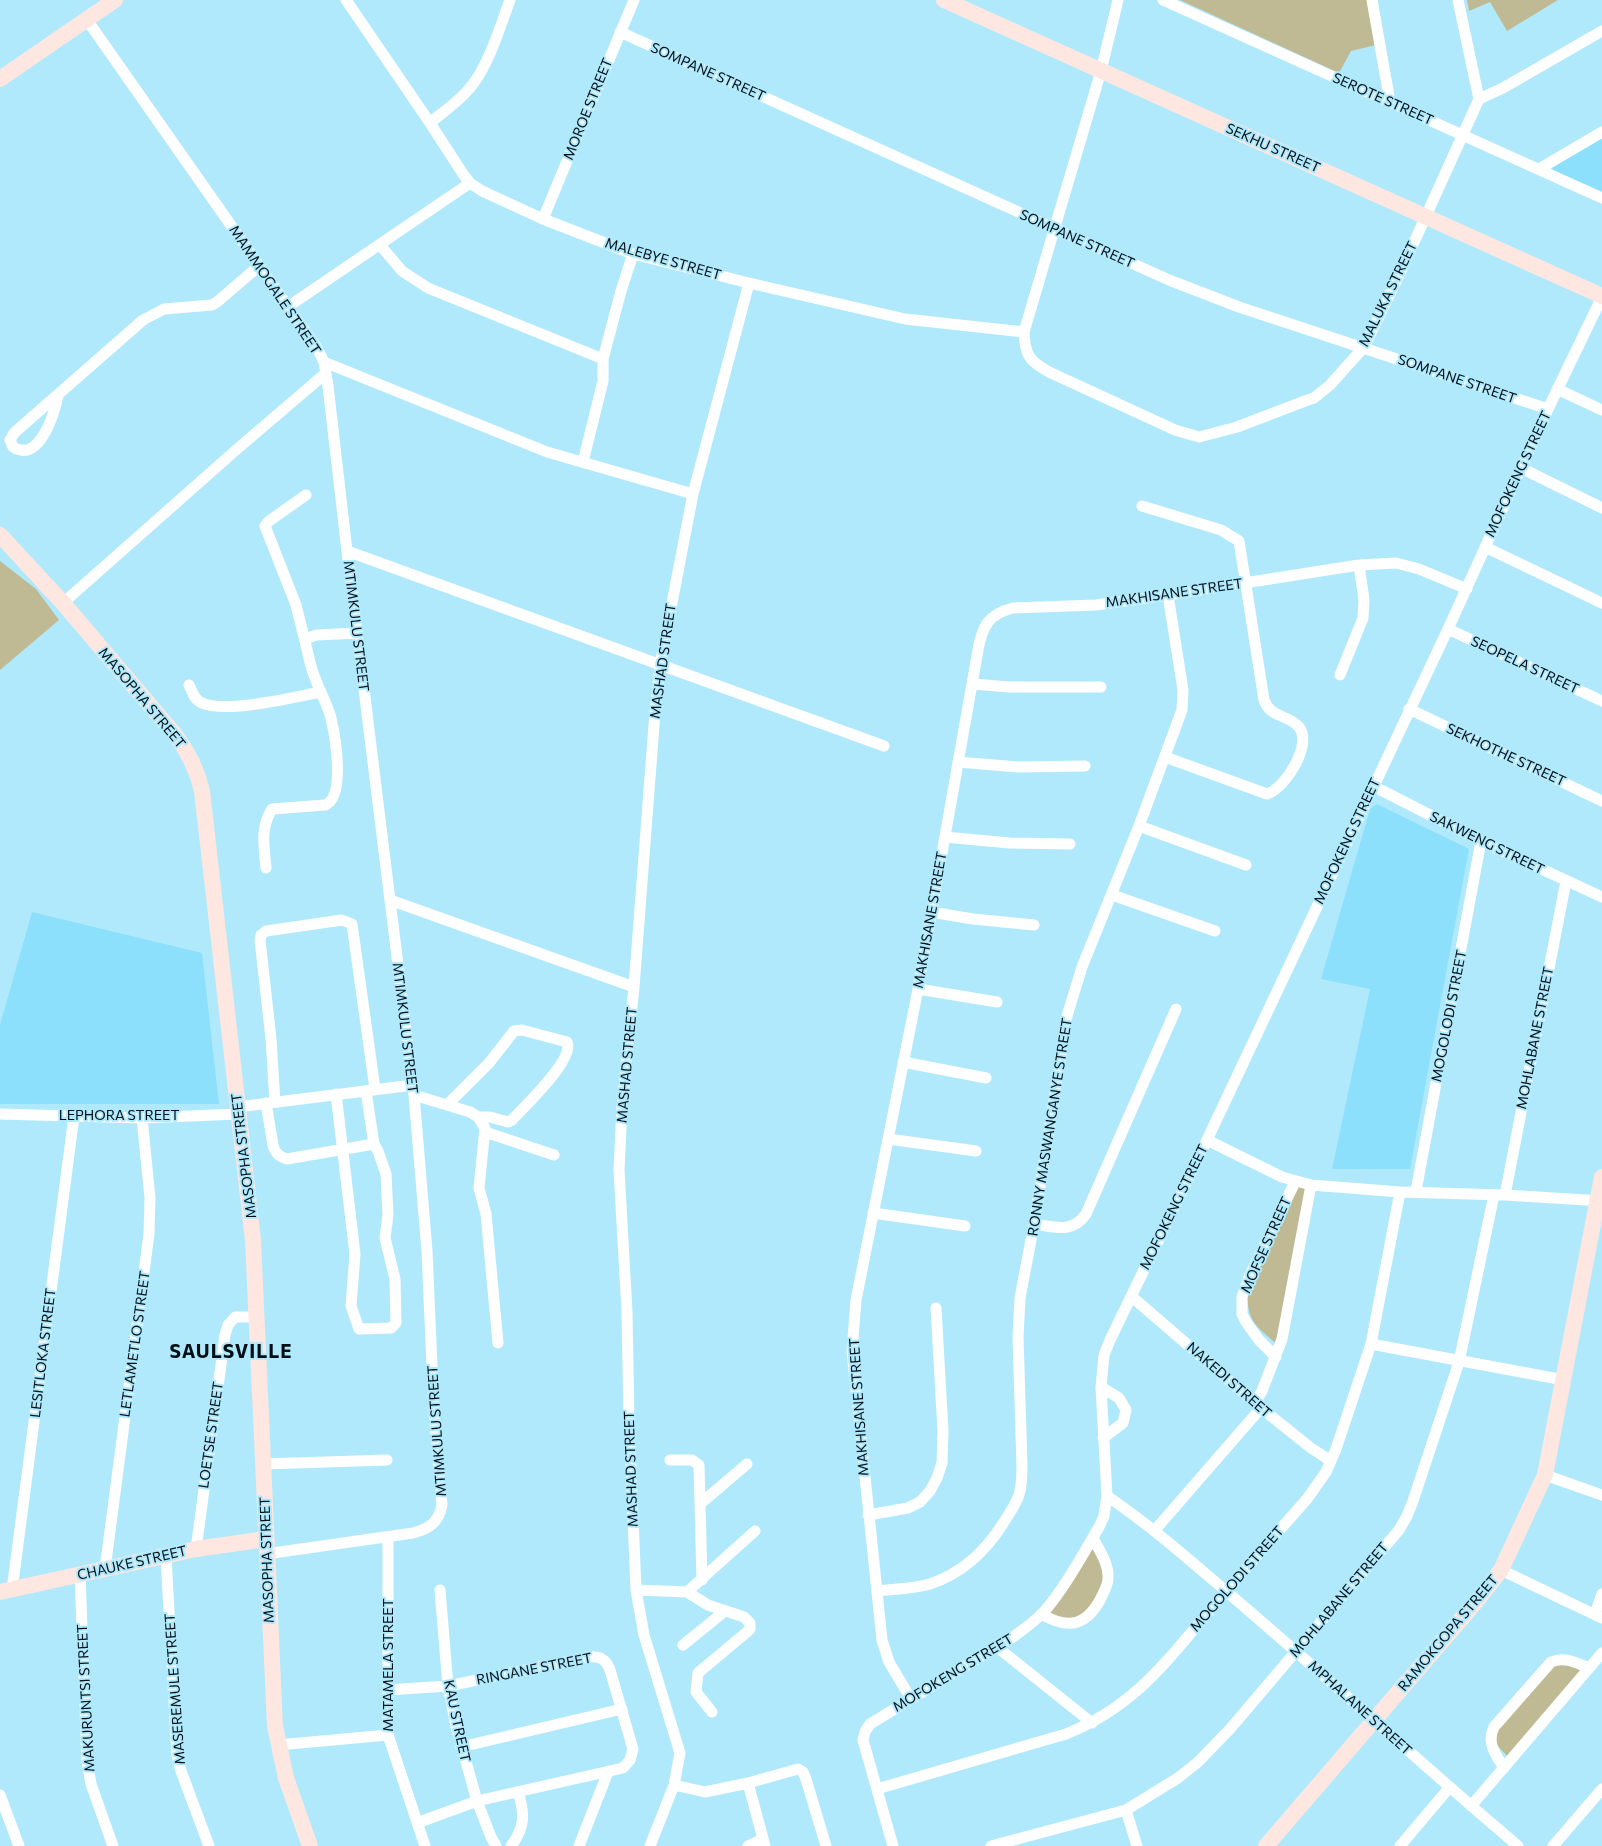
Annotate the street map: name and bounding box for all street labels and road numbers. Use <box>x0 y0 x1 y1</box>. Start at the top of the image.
street label: SOMPANE STREET <box>648 39 768 105</box>
street label: MOROE STREET <box>560 56 616 162</box>
street label: SEROTE STREET <box>1330 69 1436 129</box>
street label: SEKHU STREET <box>1223 120 1323 176</box>
street label: SOMPANE STREET <box>1017 206 1137 272</box>
street label: MAMMOGALE STREET <box>226 222 324 358</box>
street label: MALEBYE STREET <box>603 234 723 284</box>
street label: MALUKA STREET <box>1355 239 1421 349</box>
street label: SOMPANE STREET <box>1396 351 1518 407</box>
street label: MOFOKENG STREET <box>1481 408 1555 540</box>
street label: MTIMKULU STREET <box>340 560 372 692</box>
street label: MAKHISANE STREET <box>1104 575 1244 611</box>
street label: MASHAD STREET <box>647 602 679 720</box>
street label: SEOPELA STREET <box>1468 633 1582 697</box>
street label: MASOPHA STREET <box>95 644 189 752</box>
street label: SEKHOTHE STREET <box>1444 720 1568 790</box>
street label: MOFOKENG STREET <box>1310 775 1384 907</box>
street label: SAKWENG STREET <box>1427 808 1547 878</box>
street label: MAKHISANE STREET <box>910 850 950 990</box>
street label: MOGOLODI STREET <box>1428 948 1470 1084</box>
street label: MTIMKULU STREET <box>389 962 421 1094</box>
street label: MOHLABANE STREET <box>1513 965 1557 1111</box>
street label: MASHAD STREET <box>614 1006 640 1124</box>
street label: RONNY MASWANGANYE STREET <box>1024 1017 1076 1237</box>
street label: MASOPHA STREET <box>228 1092 260 1220</box>
street label: LEPHORA STREET <box>59 1107 179 1123</box>
street label: MOFOKENG STREET <box>1136 1142 1212 1272</box>
street label: MOFSE STREET <box>1237 1194 1295 1296</box>
street label: LETLAMETLO STREET <box>116 1270 154 1418</box>
street label: LESITLOKA STREET <box>27 1287 59 1419</box>
street label: MAKHISANE STREET <box>846 1337 872 1477</box>
street label: NAKEDI STREET <box>1183 1339 1275 1421</box>
street label: MTIMKULU STREET <box>424 1365 450 1497</box>
street label: LOETSE STREET <box>195 1381 227 1489</box>
street label: MASHAD STREET <box>621 1411 641 1527</box>
street label: MASOPHA STREET <box>256 1497 278 1623</box>
street label: MOGOLODI STREET <box>1187 1523 1287 1635</box>
street label: MOHLABANE STREET <box>1286 1539 1392 1661</box>
street label: CHAUKE STREET <box>76 1542 188 1584</box>
street label: RAMOKGOPA STREET <box>1394 1571 1502 1695</box>
street label: MATAMELA STREET <box>380 1598 396 1732</box>
street label: MASEREMULE STREET <box>161 1613 189 1765</box>
street label: MAKURUNTSI STREET <box>74 1623 98 1773</box>
street label: MOFOKENG STREET <box>890 1630 1016 1716</box>
street label: RINGANE STREET <box>475 1650 593 1688</box>
street label: MPHALANE STREET <box>1305 1657 1415 1759</box>
street label: KAU STREET <box>440 1678 474 1764</box>

